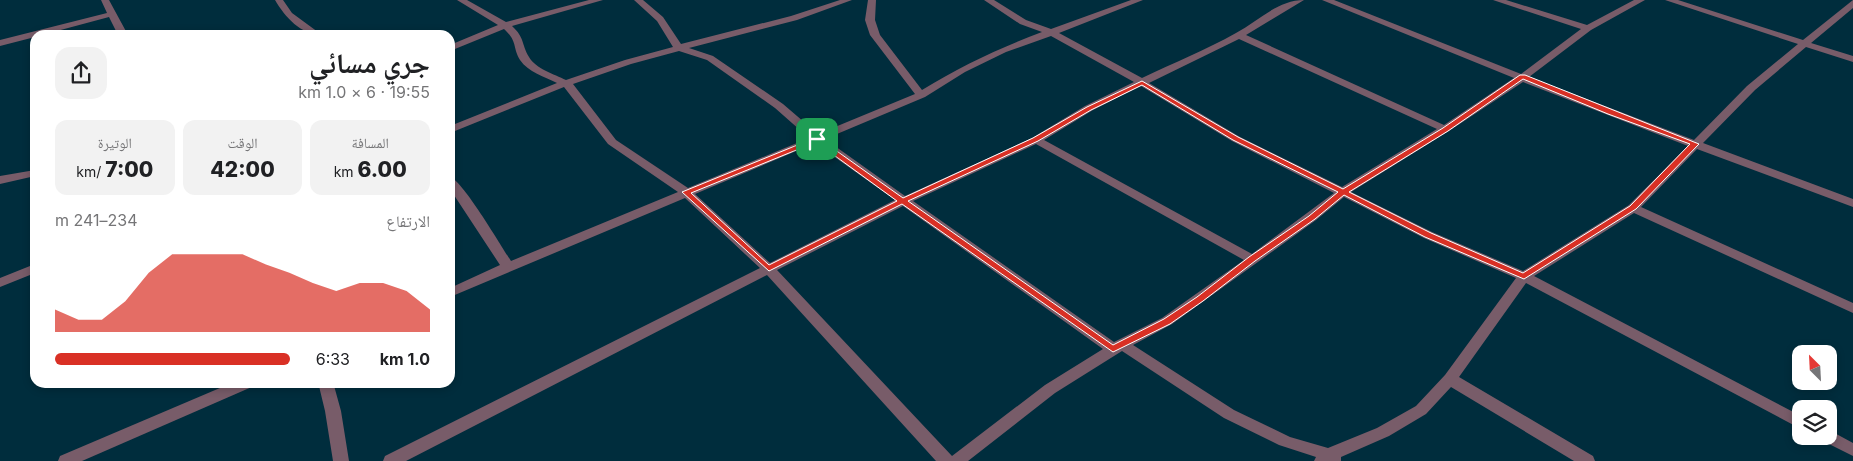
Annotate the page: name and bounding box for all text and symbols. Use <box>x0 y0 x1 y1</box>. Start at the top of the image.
text: جري مسائي <box>309 46 430 80</box>
button: share <box>55 47 107 99</box>
text: 19:55 · 6 × 1.0 km <box>298 82 430 102</box>
pin <box>796 118 838 160</box>
icon: arrive <box>803 125 831 153</box>
text: الوتيرة <box>98 134 132 151</box>
text: الوقت <box>227 134 258 151</box>
text: المسافة <box>352 134 389 151</box>
text: 7:00 <box>105 157 153 182</box>
text: 42:00 <box>210 157 275 182</box>
text: 6.00 <box>358 157 407 182</box>
text: /km <box>76 163 105 180</box>
text: km <box>334 163 358 180</box>
text: 234–241 m <box>55 210 138 230</box>
text: الارتفاع <box>386 211 430 231</box>
north arrow <box>1792 345 1838 390</box>
map controls <box>1792 345 1837 445</box>
text: 6:33 <box>316 349 350 369</box>
text: 1.0 km <box>380 349 430 369</box>
button: layers <box>1792 400 1837 445</box>

